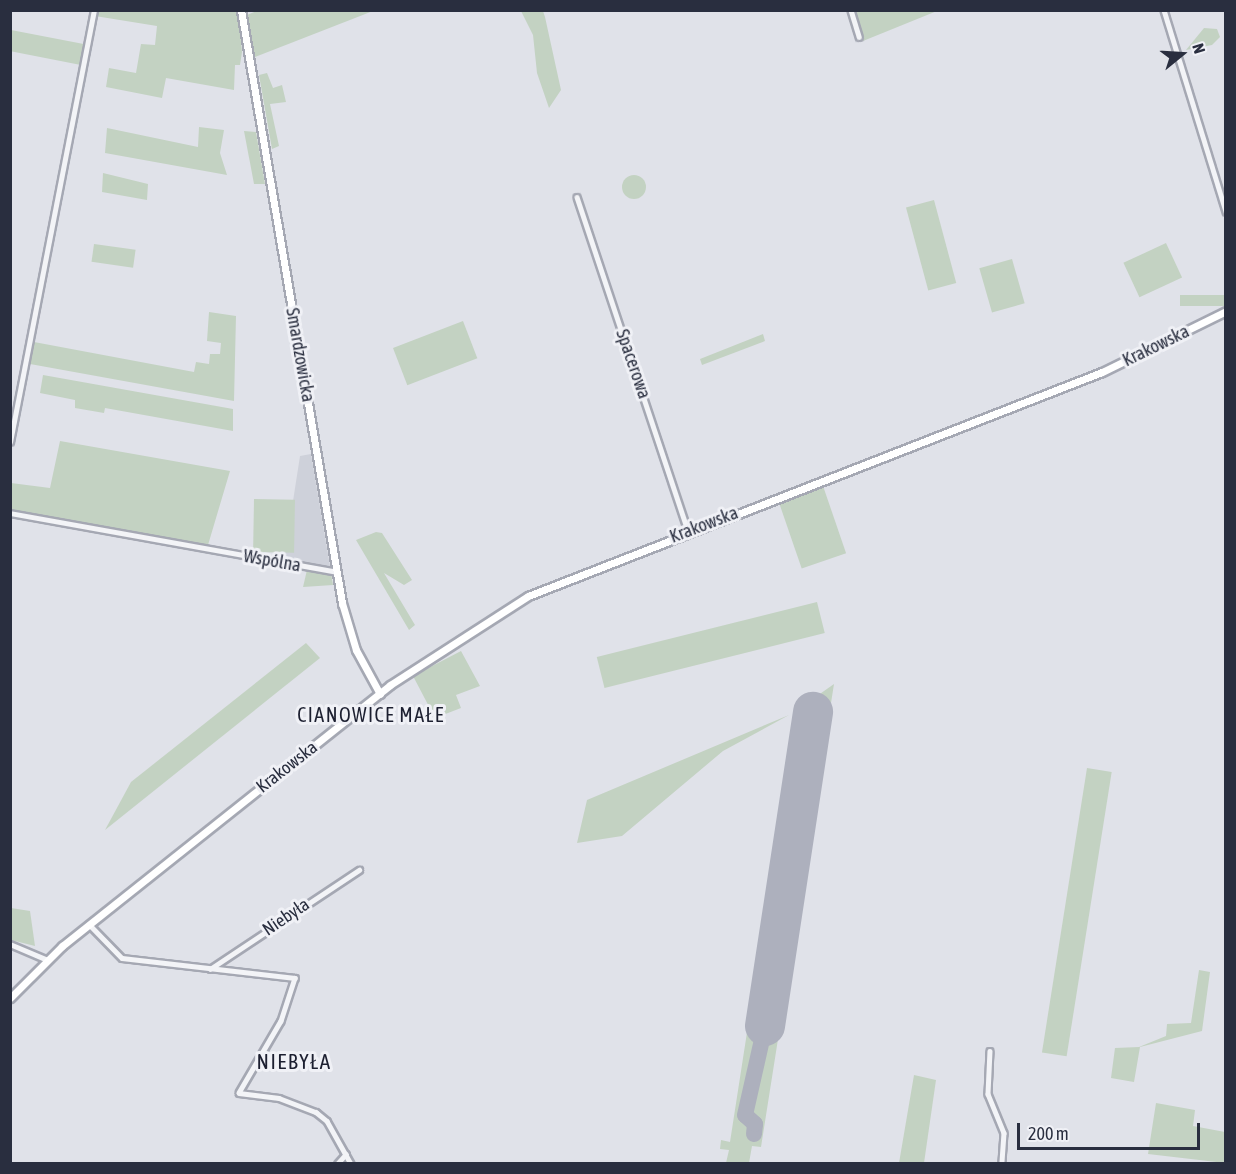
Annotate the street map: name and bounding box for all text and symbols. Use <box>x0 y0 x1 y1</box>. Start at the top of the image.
north arrow <box>1152 24 1212 84</box>
text: N <box>1189 41 1209 56</box>
street label: Smardzowicka <box>281 306 319 404</box>
street label: Krakowska <box>1119 321 1193 371</box>
street label: Spacerowa <box>611 327 655 401</box>
street label: Krakowska <box>667 502 741 548</box>
street label: Wspólna <box>242 545 302 577</box>
district label: CIANOWICE MAŁE <box>297 702 445 726</box>
street label: Krakowska <box>252 737 322 797</box>
street label: Niebyła <box>258 894 314 940</box>
district label: NIEBYŁA <box>257 1048 331 1074</box>
scale bar <box>1020 1111 1203 1149</box>
text: 200 m <box>1028 1123 1069 1144</box>

